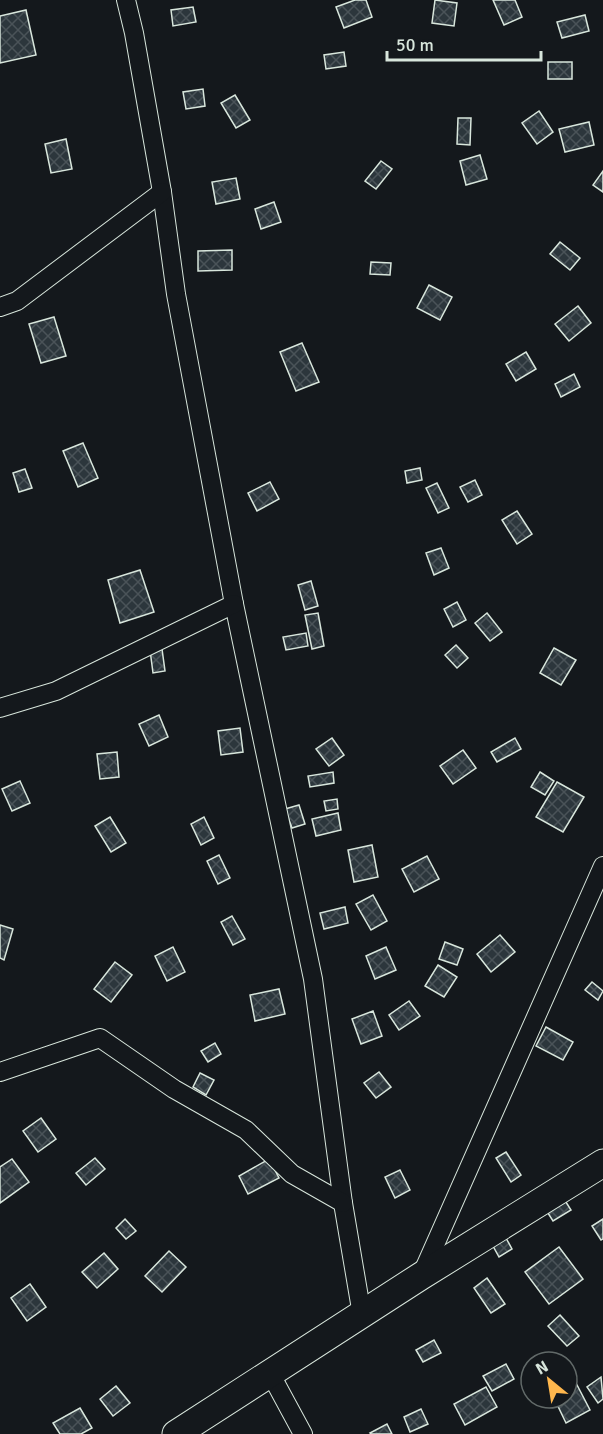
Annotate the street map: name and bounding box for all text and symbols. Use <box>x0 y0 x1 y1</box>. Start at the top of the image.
scale bar <box>387 24 542 62</box>
text: 50 m <box>396 34 434 56</box>
north arrow <box>519 1350 579 1410</box>
text: N <box>532 1356 552 1379</box>

